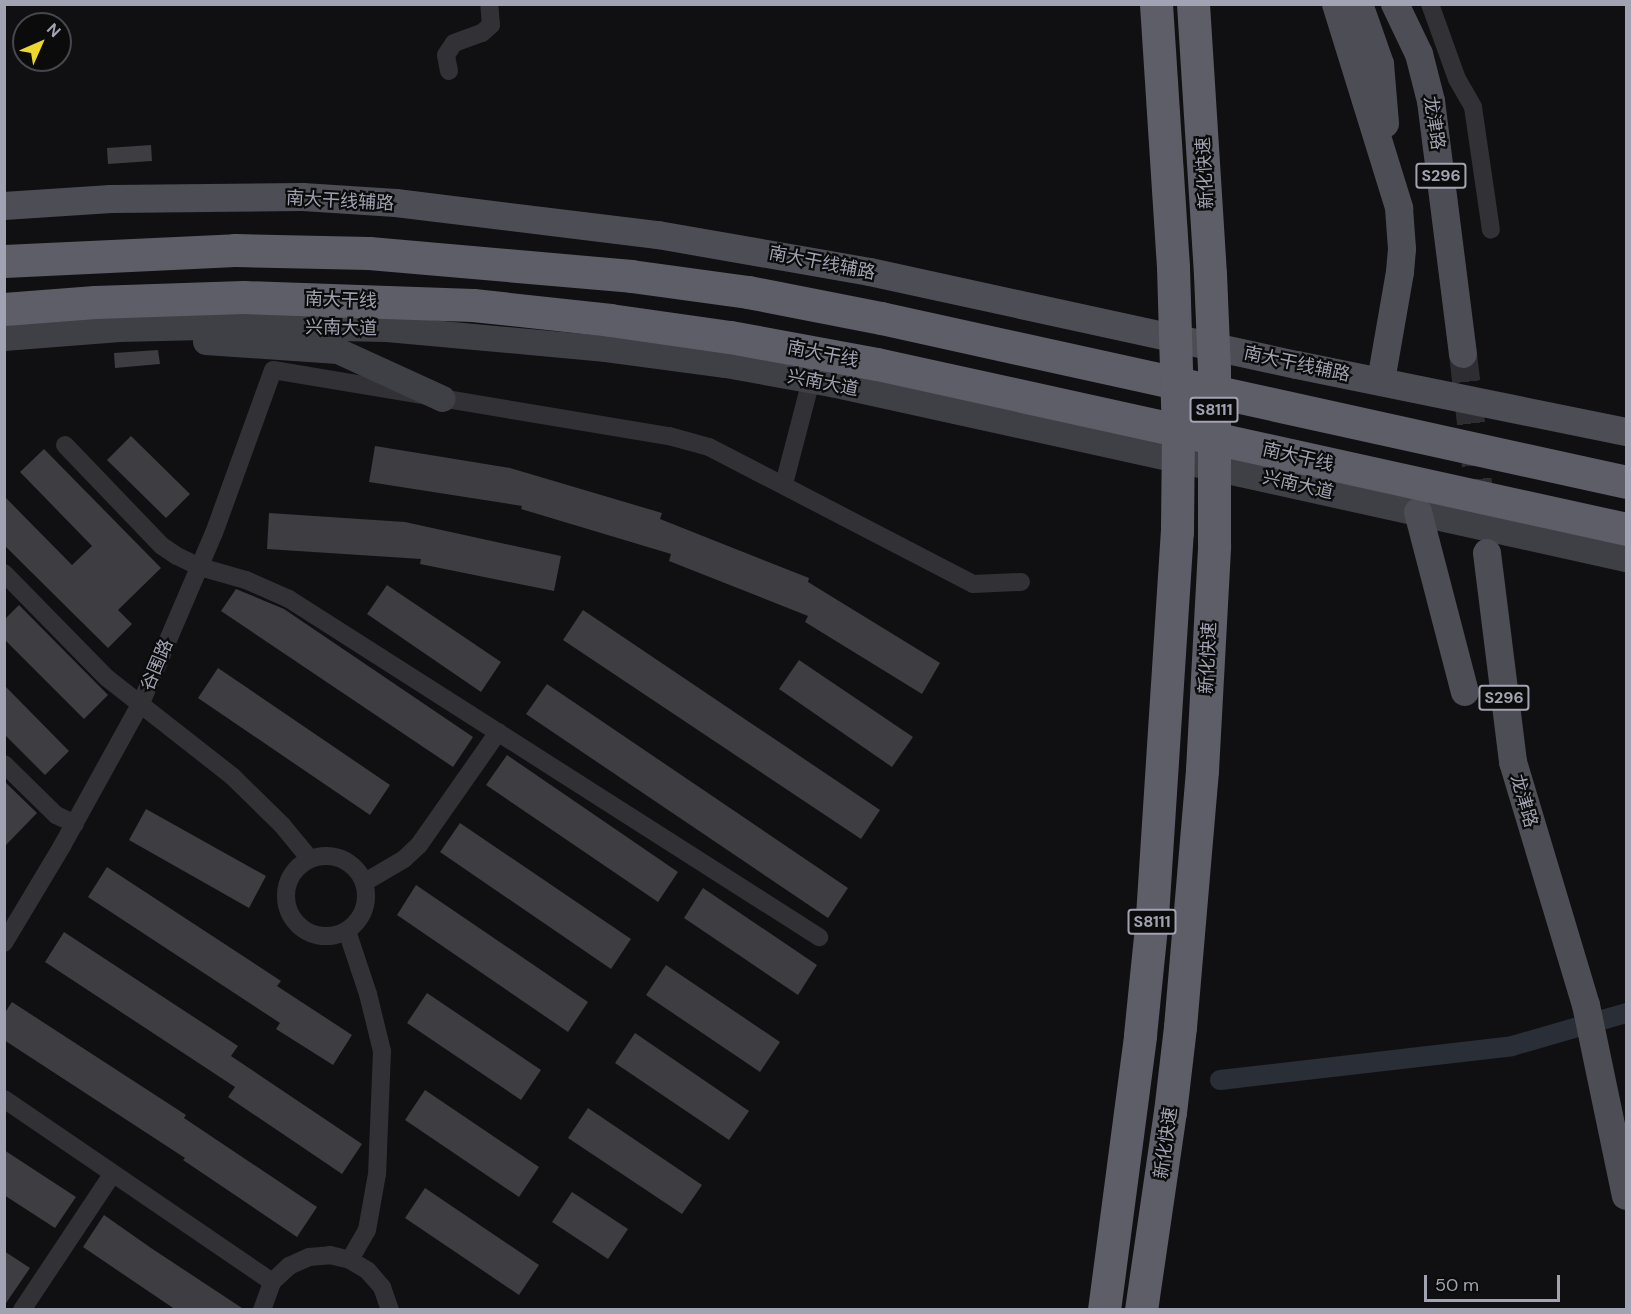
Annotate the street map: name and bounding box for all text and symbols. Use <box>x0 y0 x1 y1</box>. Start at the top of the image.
north arrow <box>12 12 72 72</box>
text: N <box>42 19 65 42</box>
street label: 龙津路 <box>1419 95 1449 151</box>
street label: 新化快速 <box>1192 136 1218 210</box>
road number: S296 <box>1414 163 1468 189</box>
street label: 南大干线辅路 <box>286 187 394 215</box>
street label: 南大干线辅路 <box>767 242 877 284</box>
street label: 南大干线 <box>305 288 377 312</box>
street label: 兴南大道 <box>305 317 377 339</box>
street label: 南大干线 <box>786 337 860 371</box>
street label: 南大干线辅路 <box>1242 342 1352 386</box>
street label: 兴南大道 <box>786 366 860 400</box>
road number: S8111 <box>1188 397 1240 423</box>
street label: 南大干线 <box>1260 438 1336 476</box>
street label: 兴南大道 <box>1260 466 1336 504</box>
street label: 新化快速 <box>1195 621 1221 695</box>
street label: 谷围路 <box>137 636 177 694</box>
road number: S296 <box>1477 685 1531 711</box>
street label: 龙津路 <box>1506 772 1542 830</box>
road number: S8111 <box>1126 909 1178 935</box>
street label: 新化快速 <box>1150 1106 1182 1180</box>
scale bar <box>1427 1263 1564 1301</box>
text: 50 m <box>1435 1273 1479 1297</box>

